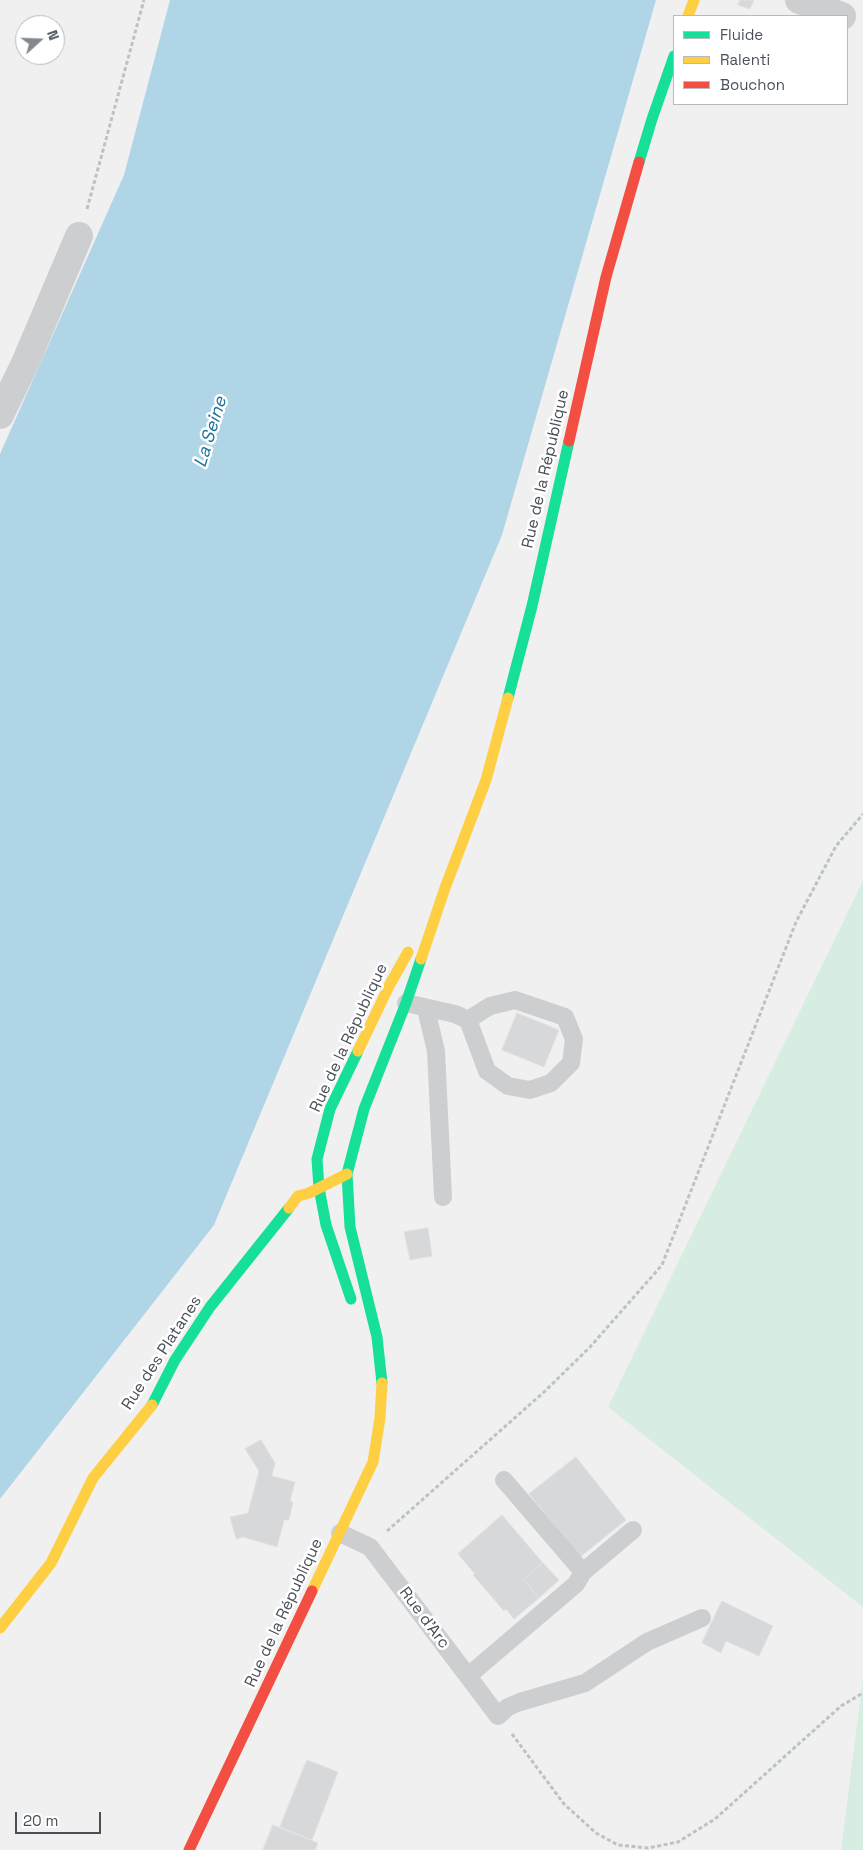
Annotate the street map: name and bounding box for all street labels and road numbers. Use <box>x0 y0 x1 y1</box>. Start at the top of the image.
street label: Rue de la République <box>518 388 574 550</box>
street label: Rue de la République <box>306 961 392 1115</box>
street label: Rue des Platanes <box>118 1292 206 1414</box>
street label: Rue de la République <box>241 1536 327 1690</box>
street label: Rue d’Arc <box>395 1584 453 1652</box>

